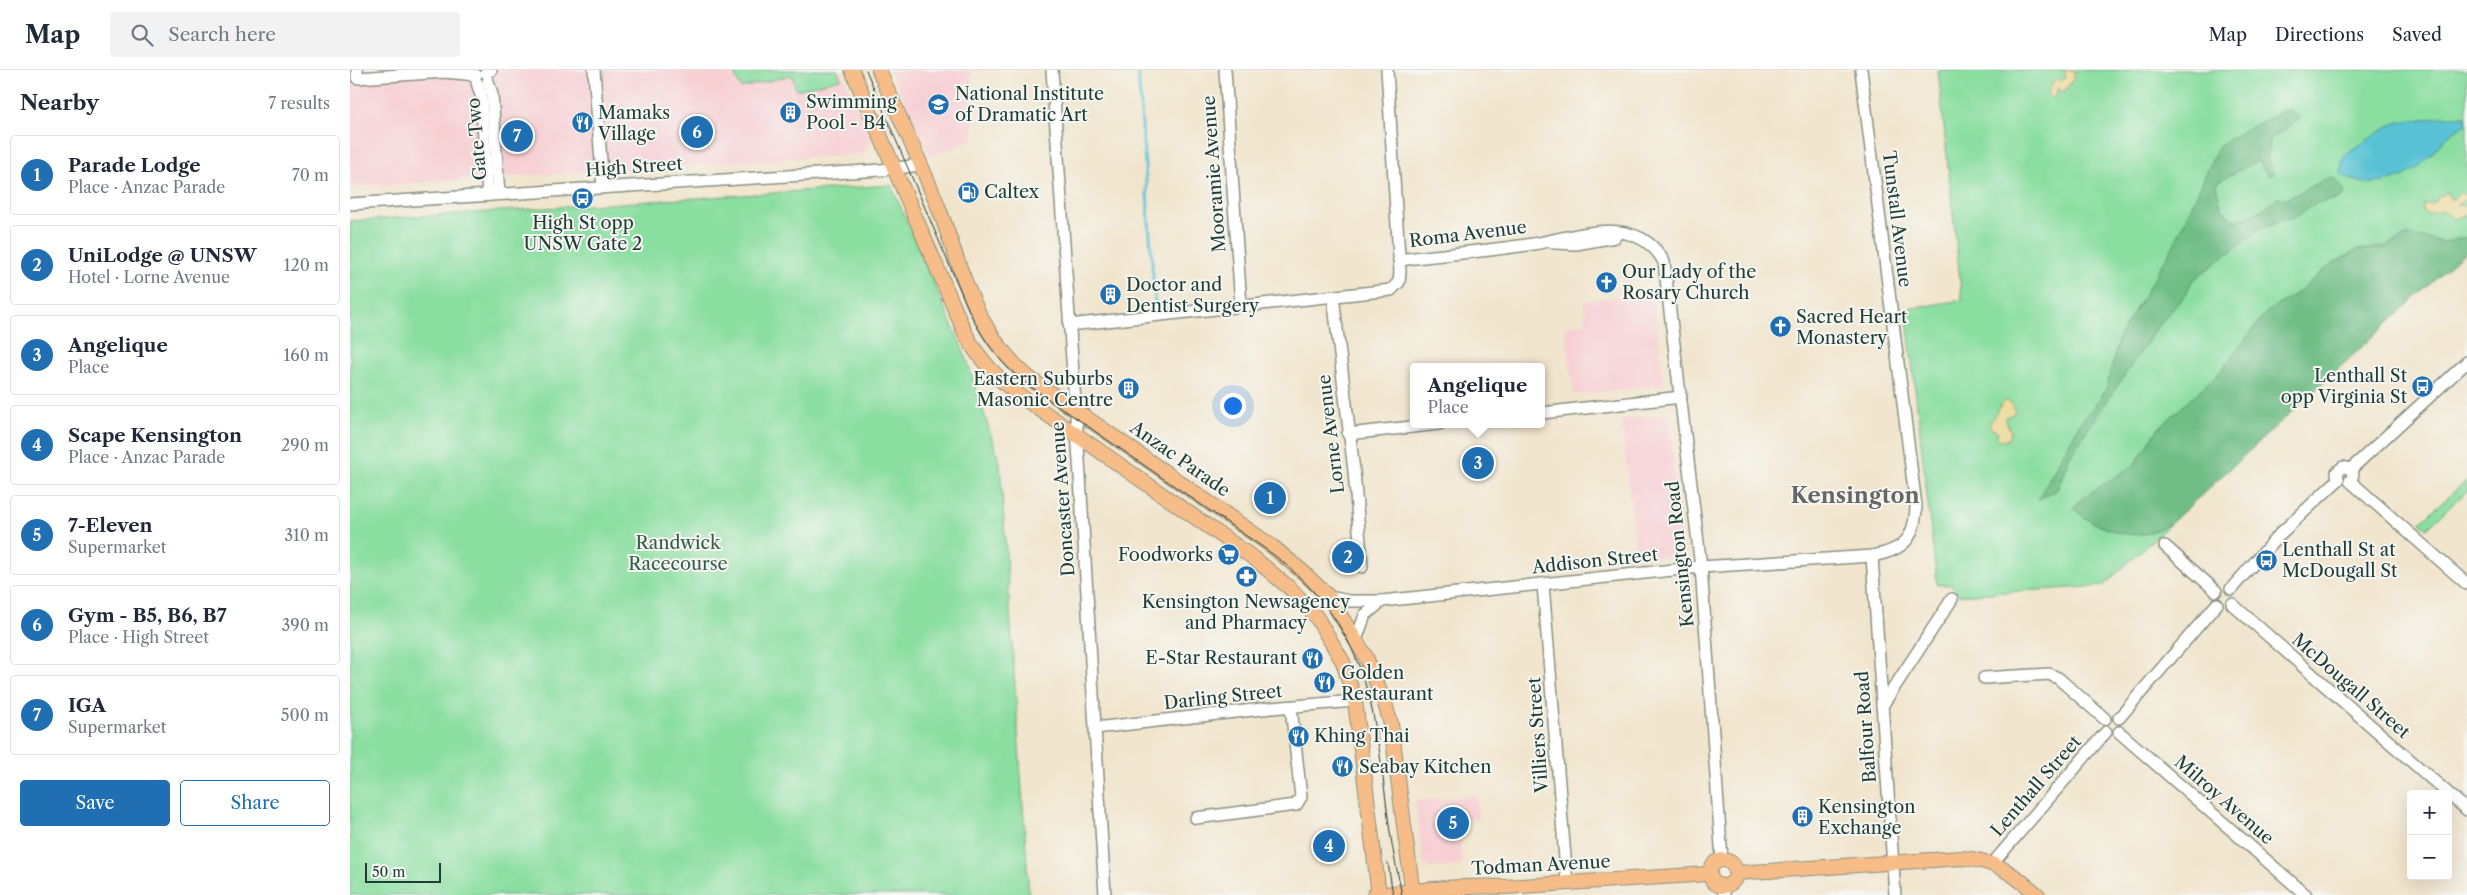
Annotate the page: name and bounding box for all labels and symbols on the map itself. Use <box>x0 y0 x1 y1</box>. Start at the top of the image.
place label: National Institute of Dramatic Art <box>955 83 1104 126</box>
place label: Swimming Pool - B4 <box>806 91 897 134</box>
school or university icon: National Institute of Dramatic Art <box>927 92 951 116</box>
street label: Mooramie Avenue <box>1198 95 1230 253</box>
street label: Gate Two <box>462 97 492 181</box>
building icon: Swimming Pool - B4 <box>778 100 802 124</box>
place label: Mamaks Village <box>597 102 670 145</box>
restaurant icon: Mamaks Village <box>570 111 594 135</box>
pin: 6 <box>681 113 713 151</box>
pin: 7 <box>501 117 533 155</box>
street label: Tunstall Avenue <box>1878 149 1916 289</box>
street label: High Street <box>585 153 684 181</box>
fuel station icon: Caltex <box>956 180 980 204</box>
place label: Caltex <box>984 181 1039 203</box>
bus stop icon: High St opp UNSW Gate 2 <box>571 186 595 210</box>
place label: High St opp UNSW Gate 2 <box>524 212 642 255</box>
street label: Roma Avenue <box>1408 216 1528 252</box>
place label: Our Lady of the Rosary Church <box>1622 261 1756 304</box>
church icon: Our Lady of the Rosary Church <box>1594 270 1618 294</box>
place label: Doctor and Dentist Surgery <box>1126 274 1260 317</box>
building icon: Doctor and Dentist Surgery <box>1098 283 1122 307</box>
place label: Sacred Heart Monastery <box>1796 306 1908 349</box>
church icon: Sacred Heart Monastery <box>1768 315 1792 339</box>
place label: Lenthall St opp Virginia St <box>2281 365 2408 408</box>
place label: Eastern Suburbs Masonic Centre <box>973 368 1113 411</box>
street label: Lorne Avenue <box>1313 373 1349 495</box>
bus stop icon: Lenthall St opp Virginia St <box>2411 374 2435 398</box>
building icon: Eastern Suburbs Masonic Centre <box>1117 377 1141 401</box>
your location <box>1220 393 1246 419</box>
street label: Anzac Parade <box>1125 416 1234 502</box>
street label: Doncaster Avenue <box>1047 421 1079 577</box>
pin: 3 <box>1462 444 1494 482</box>
pin: 1 <box>1254 479 1286 517</box>
street label: Kensington Road <box>1661 480 1699 628</box>
district label: Kensington <box>1790 482 1920 509</box>
park label: Randwick Racecourse <box>628 532 728 575</box>
pin: 2 <box>1332 538 1364 576</box>
place label: Lenthall St at McDougall St <box>2282 539 2398 582</box>
supermarket icon: Foodworks <box>1217 543 1241 567</box>
street label: Addison Street <box>1530 543 1660 579</box>
place label: Foodworks <box>1118 544 1213 566</box>
bus stop icon: Lenthall St at McDougall St <box>2254 548 2278 572</box>
pharmacy icon: Kensington Newsagency and Pharmacy <box>1234 565 1258 589</box>
place label: Kensington Newsagency and Pharmacy <box>1142 591 1351 634</box>
street label: McDougall Street <box>2287 629 2415 744</box>
restaurant icon: E-Star Restaurant <box>1301 646 1325 670</box>
place label: E-Star Restaurant <box>1145 647 1298 669</box>
place label: Golden Restaurant <box>1341 662 1434 705</box>
street label: Balfour Road <box>1851 670 1881 784</box>
restaurant icon: Golden Restaurant <box>1313 671 1337 695</box>
street label: Villiers Street <box>1523 676 1553 795</box>
street label: Darling Street <box>1163 680 1284 714</box>
restaurant icon: Khing Thai <box>1286 724 1310 748</box>
place label: Khing Thai <box>1314 725 1410 747</box>
street label: Lenthall Street <box>1986 730 2086 841</box>
street label: Milroy Avenue <box>2170 751 2278 849</box>
restaurant icon: Seabay Kitchen <box>1331 755 1355 779</box>
place label: Seabay Kitchen <box>1359 756 1491 778</box>
place label: Kensington Exchange <box>1818 796 1916 839</box>
pin: 5 <box>1437 804 1469 842</box>
building icon: Kensington Exchange <box>1790 805 1814 829</box>
pin: 4 <box>1313 827 1345 865</box>
street label: Todman Avenue <box>1471 850 1611 880</box>
scale bar <box>365 860 441 883</box>

